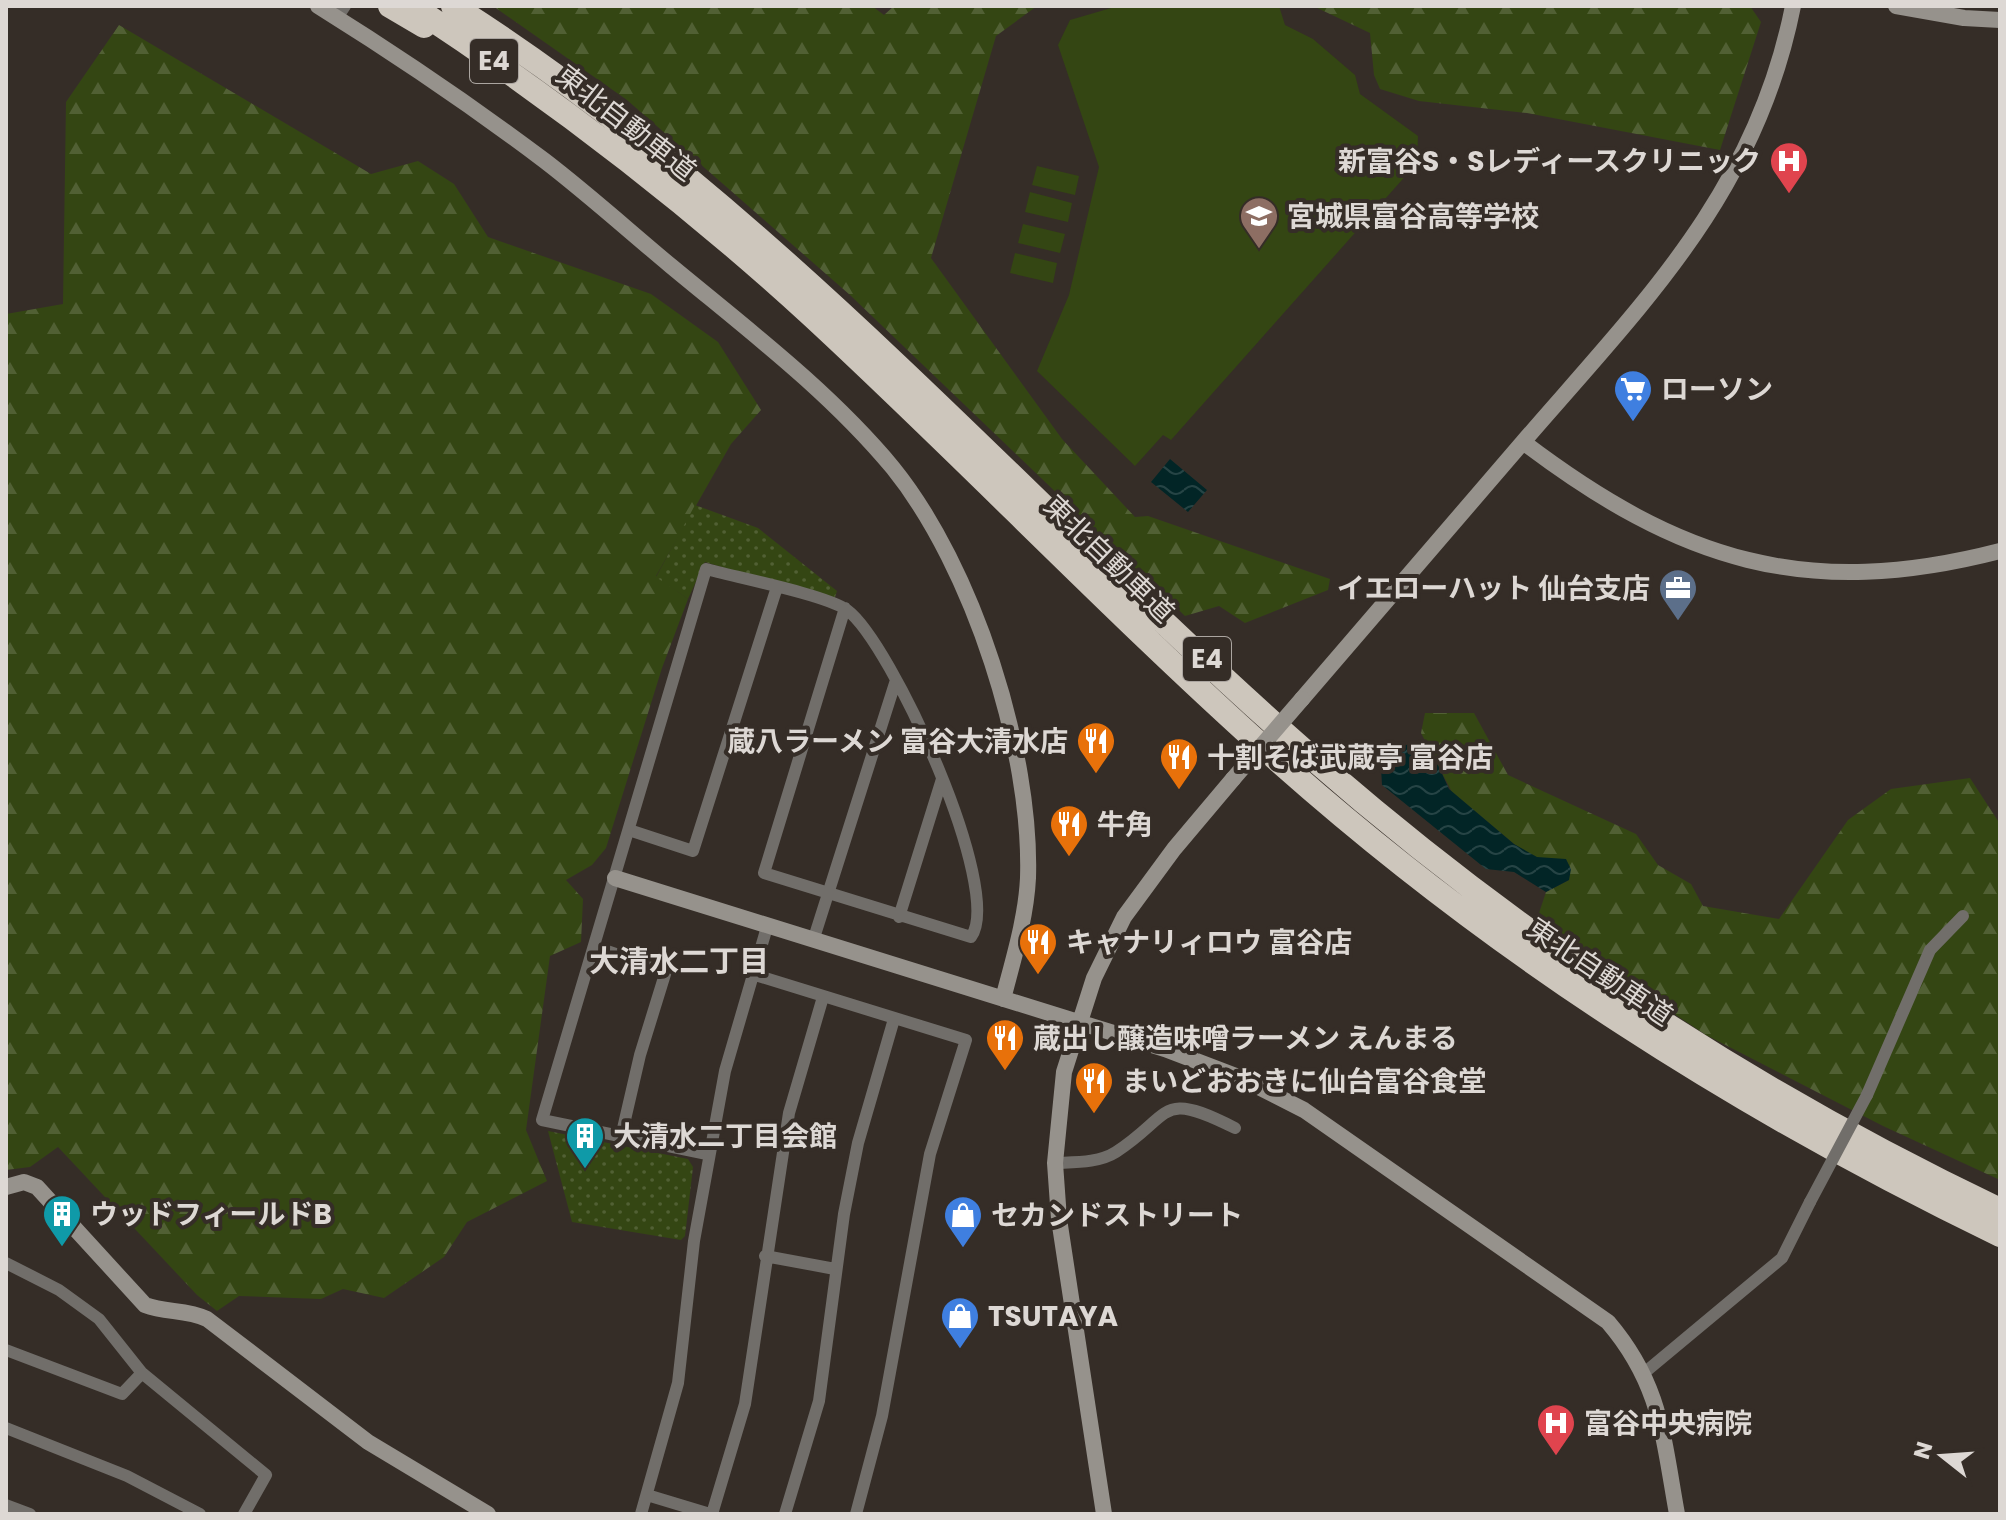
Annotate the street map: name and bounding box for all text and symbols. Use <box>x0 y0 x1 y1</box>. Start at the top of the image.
road number: E4 <box>470 39 518 83</box>
street label: 東北自動車道 <box>548 56 704 190</box>
hospital icon: 新富谷S・Sレディースクリニック <box>1768 140 1810 195</box>
place label: 新富谷S・Sレディースクリニック <box>1338 142 1761 181</box>
school or university icon: 宮城県富谷高等学校 <box>1238 195 1280 250</box>
place label: 宮城県富谷高等学校 <box>1287 197 1539 236</box>
supermarket icon: ローソン <box>1612 368 1654 423</box>
place label: ローソン <box>1661 370 1773 409</box>
street label: 東北自動車道 <box>1035 487 1183 631</box>
office icon: イエローハット 仙台支店 <box>1657 567 1699 622</box>
place label: イエローハット 仙台支店 <box>1337 569 1650 608</box>
road number: E4 <box>1183 637 1231 681</box>
restaurant icon: 蔵八ラーメン 富谷大清水店 <box>1075 720 1117 775</box>
place label: 蔵八ラーメン 富谷大清水店 <box>727 722 1068 761</box>
restaurant icon: 十割そば武蔵亭 富谷店 <box>1158 736 1200 791</box>
place label: 十割そば武蔵亭 富谷店 <box>1207 738 1493 777</box>
restaurant icon: 牛角 <box>1048 803 1090 858</box>
place label: 牛角 <box>1097 805 1153 844</box>
street label: 東北自動車道 <box>1519 909 1681 1035</box>
restaurant icon: キャナリィロウ 富谷店 <box>1017 921 1059 976</box>
place label: キャナリィロウ 富谷店 <box>1066 923 1352 962</box>
district label: 大清水二丁目 <box>589 940 769 983</box>
restaurant icon: 蔵出し醸造味噌ラーメン えんまる <box>984 1017 1026 1072</box>
place label: 蔵出し醸造味噌ラーメン えんまる <box>1033 1019 1458 1058</box>
restaurant icon: まいどおおきに仙台富谷食堂 <box>1073 1060 1115 1115</box>
place label: まいどおおきに仙台富谷食堂 <box>1122 1062 1486 1101</box>
building icon: 大清水二丁目会館 <box>564 1115 606 1170</box>
place label: 大清水二丁目会館 <box>613 1117 837 1156</box>
building icon: ウッドフィールドB <box>41 1193 83 1248</box>
shop icon: セカンドストリート <box>942 1194 984 1249</box>
place label: ウッドフィールドB <box>90 1195 332 1234</box>
place label: セカンドストリート <box>991 1196 1243 1235</box>
shop icon: TSUTAYA <box>939 1295 981 1350</box>
place label: TSUTAYA <box>988 1297 1118 1336</box>
hospital icon: 富谷中央病院 <box>1535 1402 1577 1457</box>
place label: 富谷中央病院 <box>1584 1404 1752 1443</box>
north arrow <box>1902 1416 1982 1496</box>
text: N <box>1906 1438 1941 1463</box>

